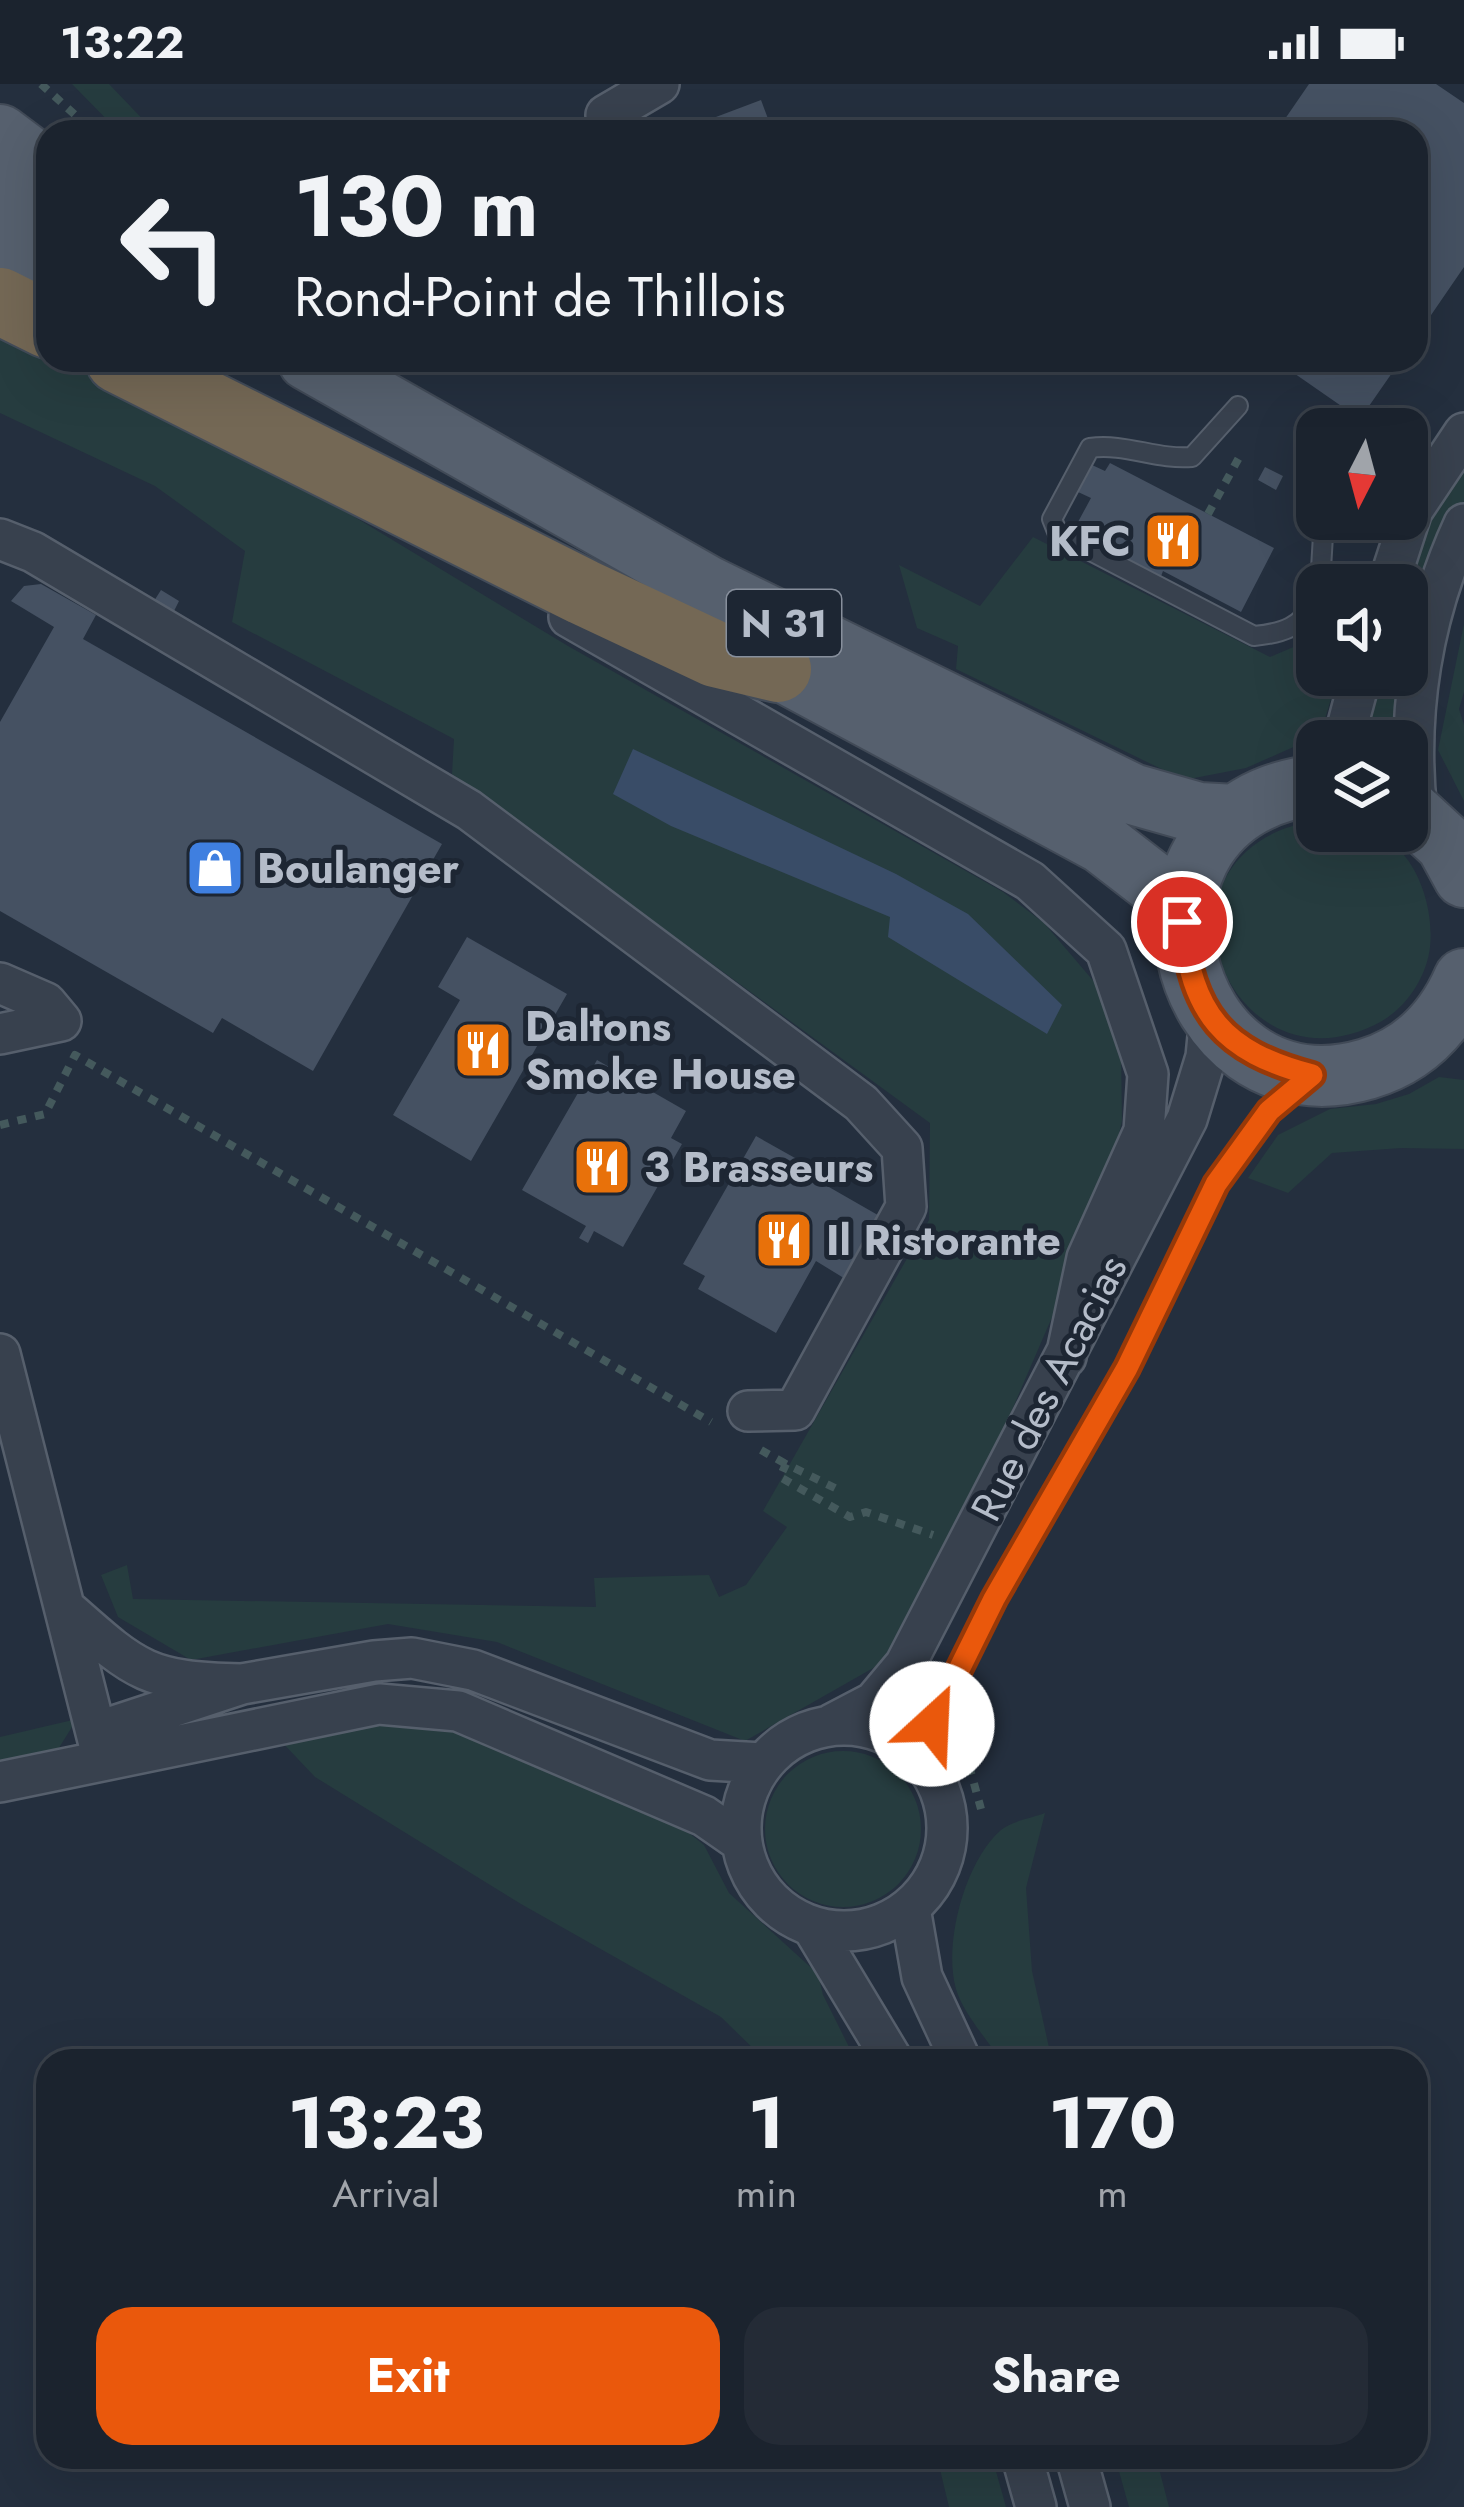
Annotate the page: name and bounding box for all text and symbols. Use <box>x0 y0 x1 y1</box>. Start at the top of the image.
text: 13:22 <box>60 10 184 75</box>
text: 130 m <box>294 146 539 268</box>
icon: left <box>96 168 252 324</box>
text: Rond-Point de Thillois <box>294 258 786 336</box>
north arrow <box>1296 408 1428 540</box>
map controls <box>1296 408 1428 852</box>
restaurant icon: KFC <box>1142 510 1204 572</box>
place label: KFC <box>1049 511 1131 572</box>
button: sound <box>1296 564 1428 696</box>
road number: N 31 <box>727 590 841 656</box>
button: layers <box>1296 720 1428 852</box>
shop icon: Boulanger <box>184 837 246 899</box>
place label: Boulanger <box>257 838 460 899</box>
pin <box>1131 871 1233 973</box>
icon: arrive <box>1149 889 1215 955</box>
place label: Daltons Smoke House <box>525 996 796 1105</box>
restaurant icon: Daltons Smoke House <box>452 1019 514 1081</box>
restaurant icon: 3 Brasseurs <box>571 1136 633 1198</box>
place label: 3 Brasseurs <box>644 1137 873 1198</box>
restaurant icon: Il Ristorante <box>753 1209 815 1271</box>
place label: Il Ristorante <box>826 1210 1061 1271</box>
street label: Rue des Acacias <box>956 1244 1142 1532</box>
position arrow <box>869 1661 995 1787</box>
text: 13:23 <box>288 2071 484 2175</box>
text: 1 <box>748 2071 785 2175</box>
text: 170 <box>1049 2071 1176 2175</box>
text: Arrival <box>332 2165 440 2222</box>
text: min <box>736 2165 797 2222</box>
text: m <box>1097 2165 1128 2222</box>
button: Exit <box>96 2307 720 2445</box>
button: Share <box>744 2307 1368 2445</box>

